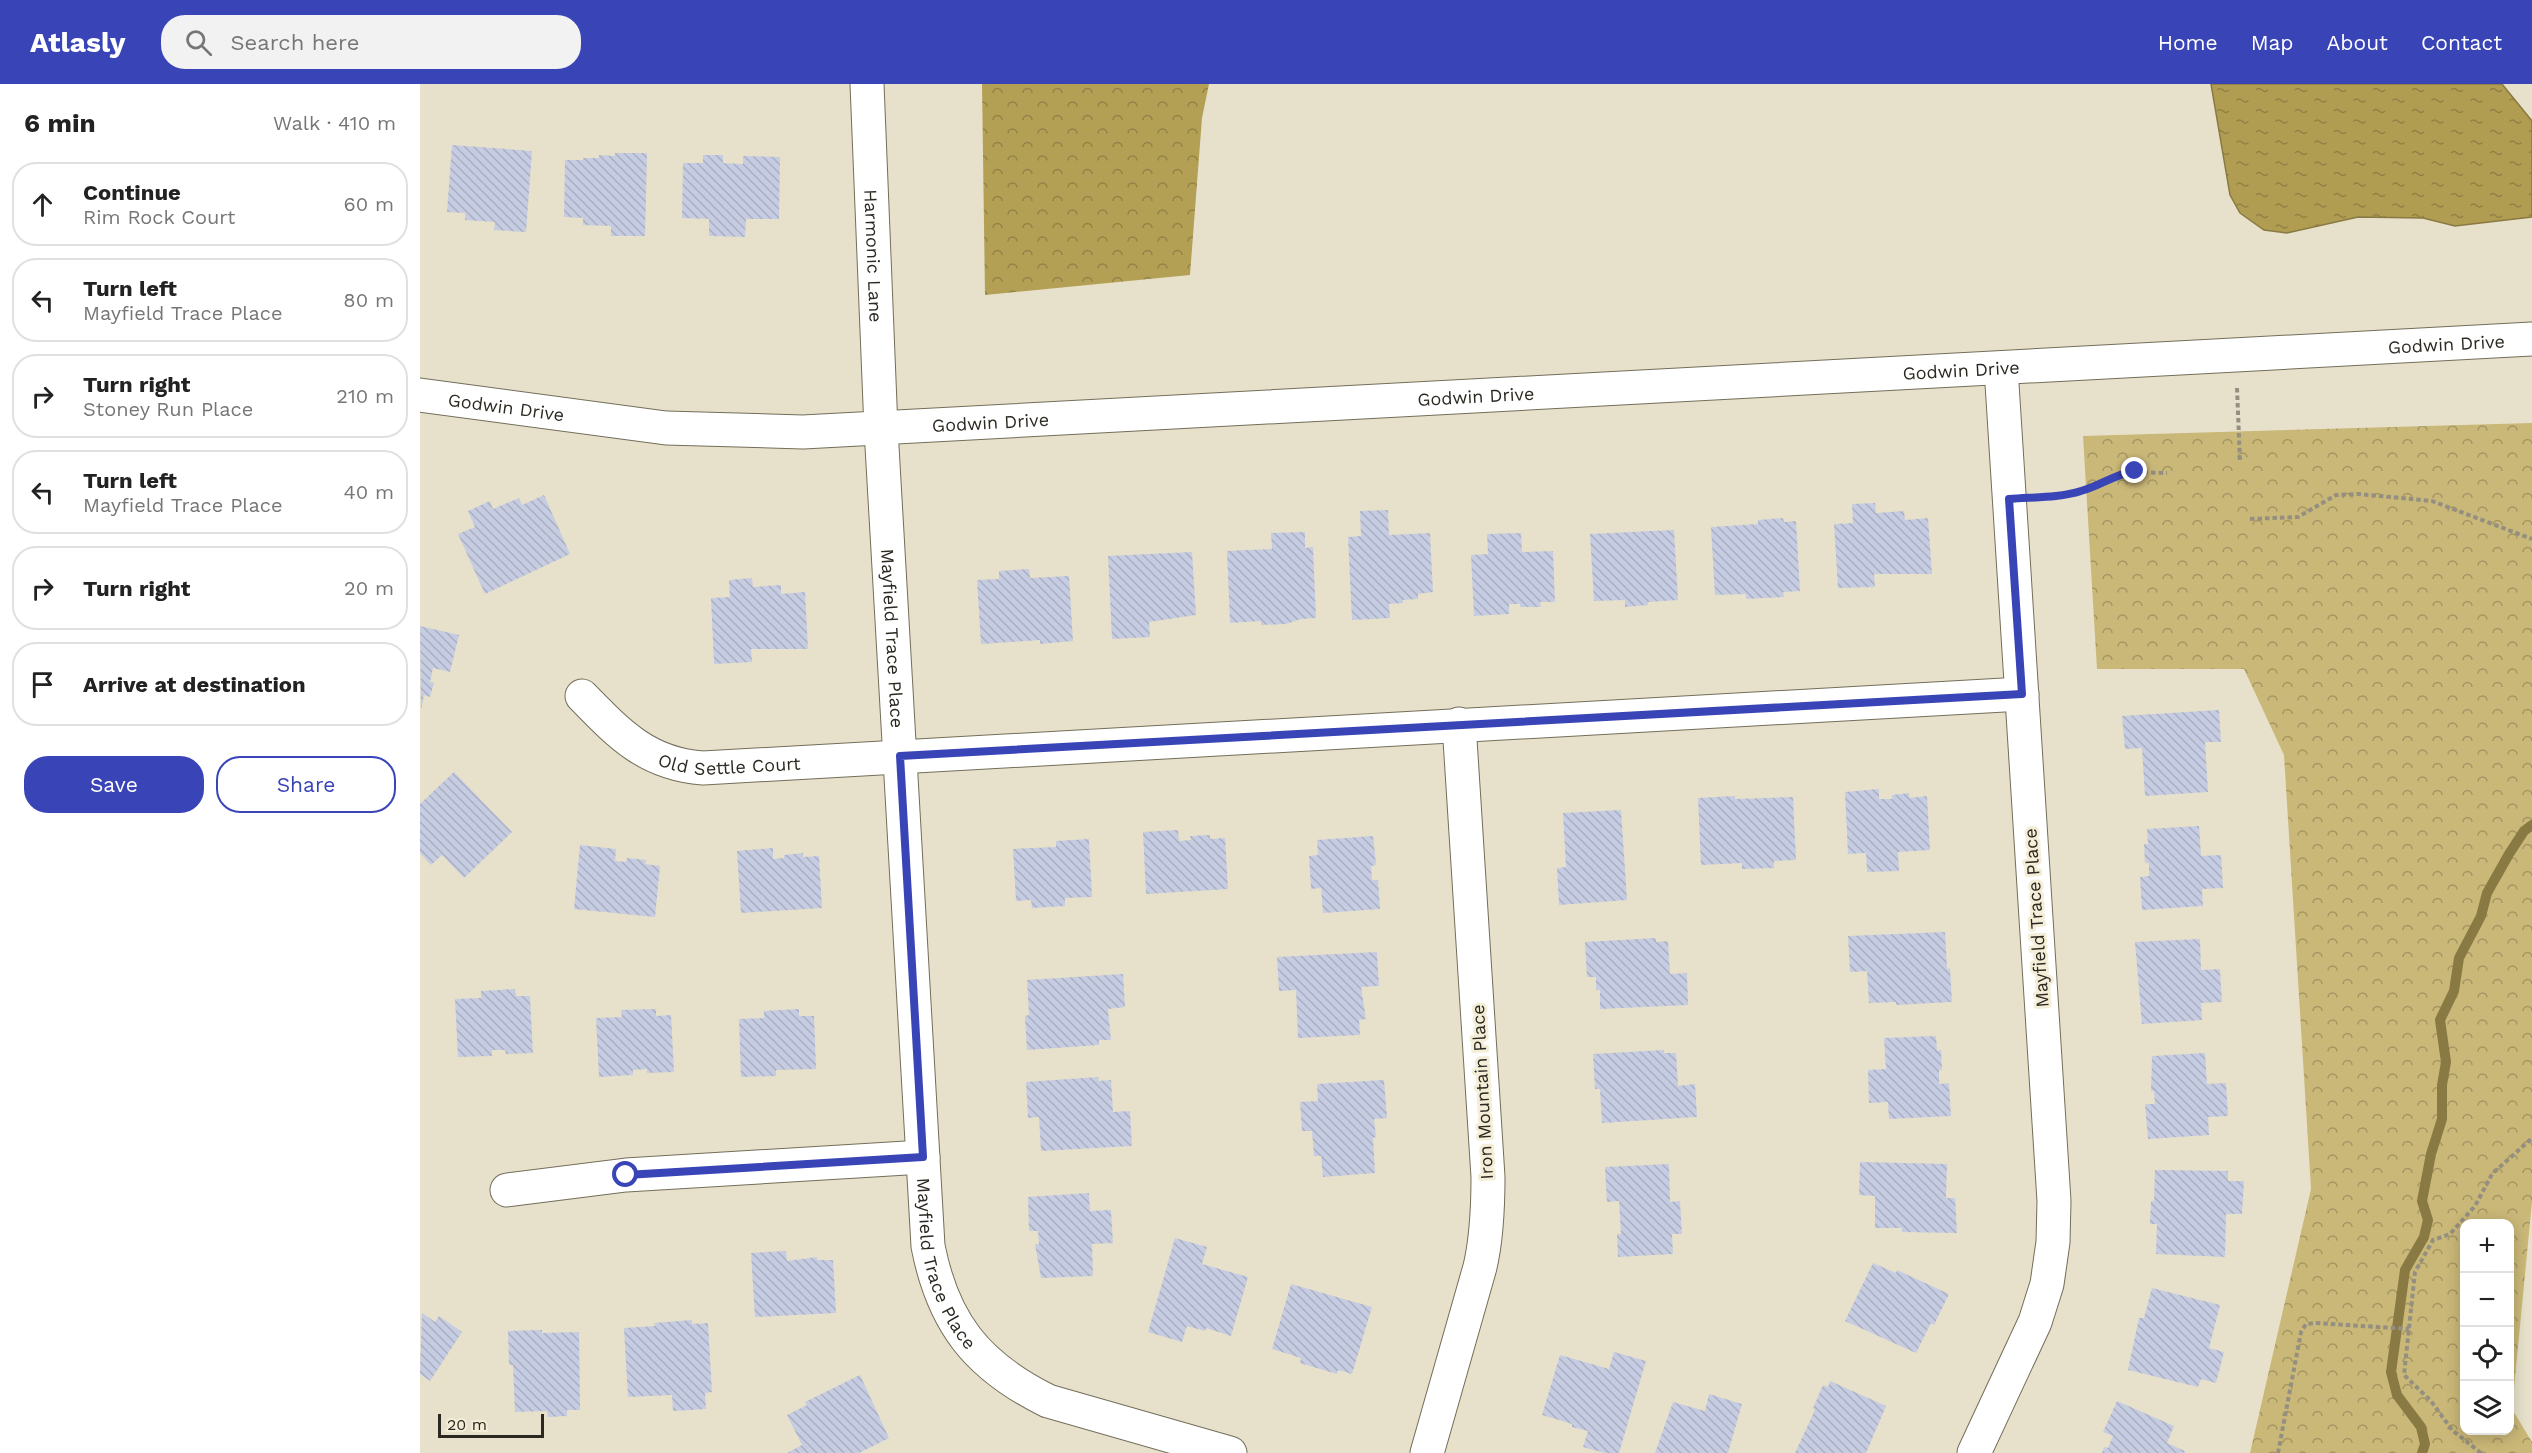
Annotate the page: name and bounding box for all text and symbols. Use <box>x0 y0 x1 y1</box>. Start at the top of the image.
search box <box>161 15 581 69</box>
text: Atlasly <box>30 26 125 59</box>
icon: search <box>182 26 215 59</box>
text: Search here <box>230 30 359 55</box>
text: Home <box>2158 30 2218 55</box>
text: Map <box>2251 30 2294 55</box>
text: About <box>2327 30 2388 55</box>
text: Contact <box>2421 30 2502 55</box>
text: 6 min <box>24 108 96 138</box>
text: Walk · 410 m <box>273 111 396 135</box>
text: Continue <box>83 180 181 205</box>
icon: ahead <box>26 188 59 221</box>
street label: Harmonic Lane <box>861 189 887 323</box>
text: 60 m <box>344 192 394 216</box>
text: Rim Rock Court <box>83 205 235 229</box>
text: Turn left <box>83 276 177 301</box>
icon: left <box>26 284 59 317</box>
text: 80 m <box>343 288 394 312</box>
text: Mayfield Trace Place <box>83 301 283 325</box>
street label: Godwin Drive <box>2387 330 2505 357</box>
street label: Godwin Drive <box>1902 356 2020 383</box>
text: Turn right <box>83 372 190 397</box>
icon: right <box>26 380 59 413</box>
street label: Godwin Drive <box>1417 382 1535 409</box>
text: 210 m <box>336 384 394 408</box>
street label: Godwin Drive <box>447 388 566 425</box>
text: Stoney Run Place <box>83 397 253 421</box>
street label: Godwin Drive <box>931 408 1050 436</box>
route end <box>2121 457 2147 483</box>
text: Turn left <box>83 468 177 493</box>
icon: left <box>26 476 59 509</box>
text: 40 m <box>343 480 394 504</box>
text: Mayfield Trace Place <box>83 493 283 517</box>
street label: Mayfield Trace Place <box>877 548 909 729</box>
icon: right <box>26 572 59 605</box>
text: Turn right <box>83 576 190 601</box>
text: 20 m <box>344 576 394 600</box>
icon: arrive <box>26 668 59 701</box>
text: Arrive at destination <box>83 672 306 697</box>
street label: Old Settle Court <box>656 748 801 779</box>
button: Save <box>24 756 204 813</box>
button: Share <box>216 756 396 813</box>
street label: Mayfield Trace Place <box>2019 828 2053 1008</box>
street label: Iron Mountain Place <box>1467 1004 1497 1180</box>
route start <box>612 1161 638 1187</box>
street label: Mayfield Trace Place <box>914 1177 981 1353</box>
map controls <box>2460 1219 2514 1435</box>
button: + <box>2460 1219 2514 1273</box>
button: − <box>2460 1273 2514 1327</box>
button: locate <box>2460 1327 2514 1381</box>
button: layers <box>2460 1381 2514 1435</box>
scale bar <box>438 1411 544 1438</box>
text: 20 m <box>447 1415 487 1434</box>

